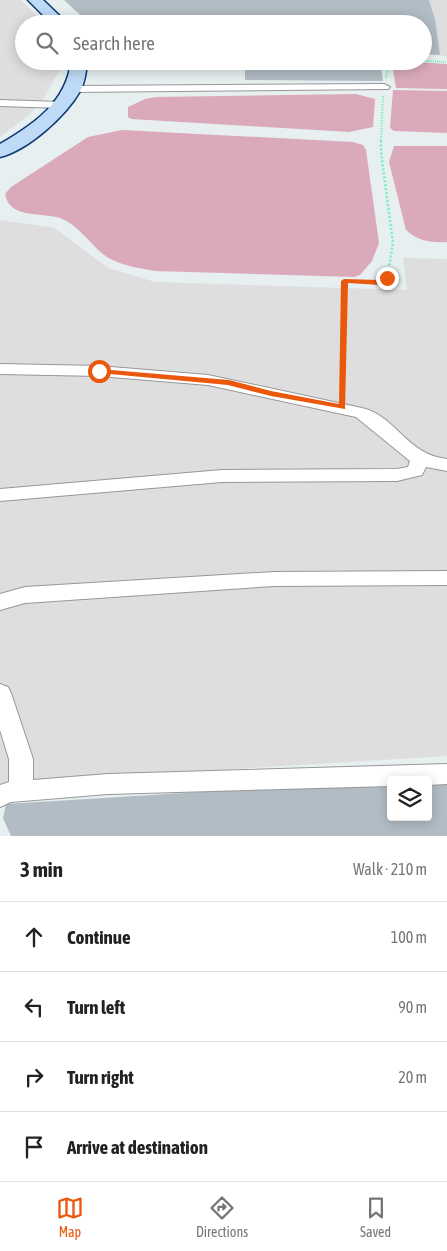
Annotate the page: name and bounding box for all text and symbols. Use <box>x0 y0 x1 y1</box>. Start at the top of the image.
search box <box>15 15 432 70</box>
icon: search <box>33 29 61 57</box>
text: Search here <box>73 32 155 54</box>
route end <box>376 267 399 290</box>
route start <box>88 360 111 383</box>
map controls <box>387 776 432 821</box>
button: layers <box>387 776 432 821</box>
text: 3 min <box>20 857 63 881</box>
text: Walk · 210 m <box>353 860 427 878</box>
icon: ahead <box>20 923 48 951</box>
text: Continue <box>67 926 131 948</box>
text: 100 m <box>391 928 427 946</box>
icon: left <box>20 993 48 1021</box>
text: Turn left <box>67 996 125 1018</box>
text: 90 m <box>398 998 427 1016</box>
icon: right <box>20 1063 48 1091</box>
text: Turn right <box>67 1066 134 1088</box>
text: 20 m <box>398 1068 427 1086</box>
icon: arrive <box>20 1133 48 1161</box>
text: Arrive at destination <box>67 1136 208 1158</box>
tab: Map <box>56 1194 84 1240</box>
tab: Directions <box>196 1194 248 1240</box>
tab: Saved <box>360 1194 391 1240</box>

